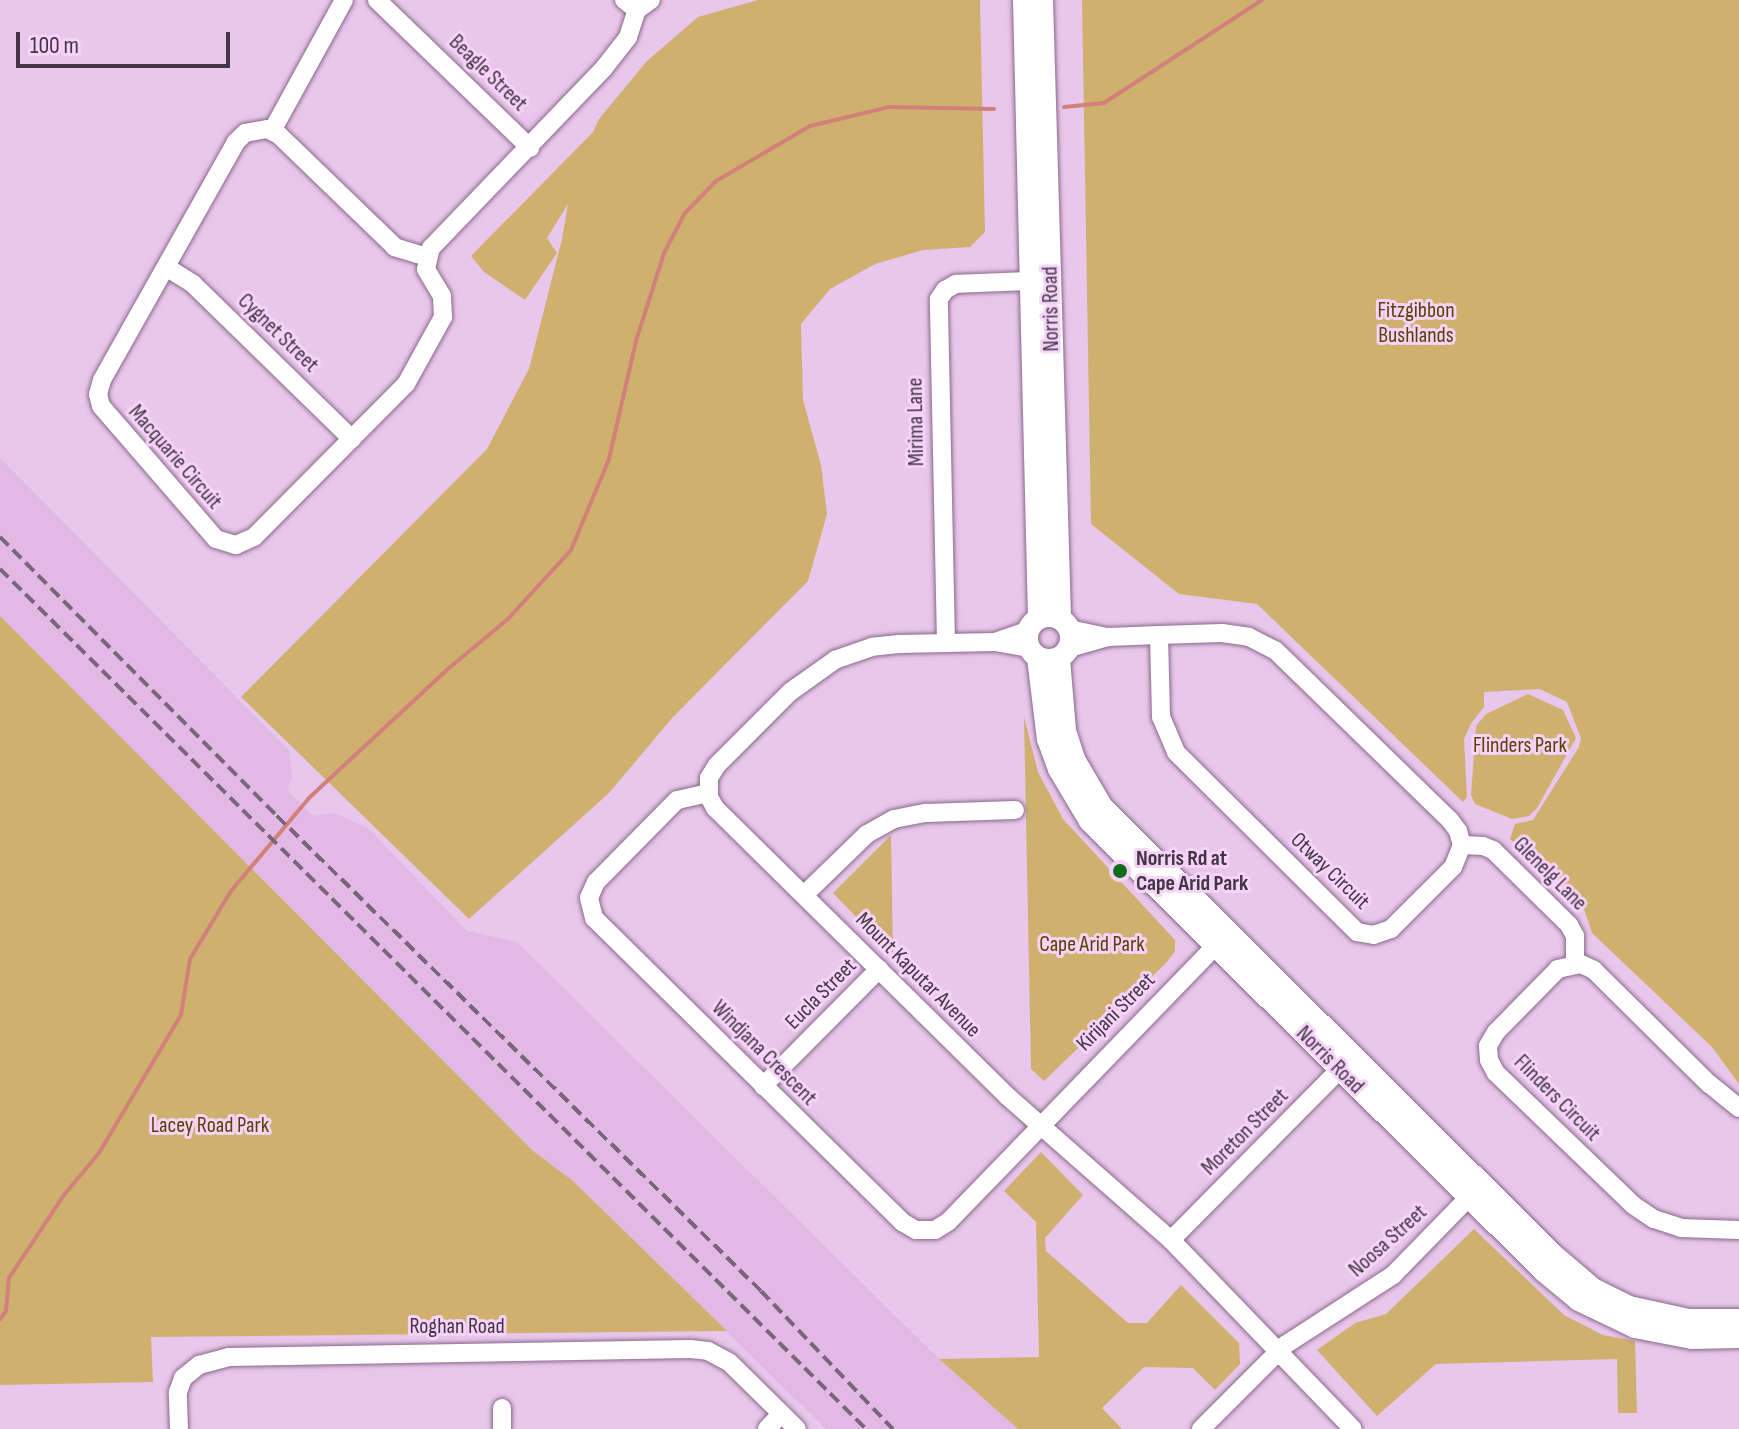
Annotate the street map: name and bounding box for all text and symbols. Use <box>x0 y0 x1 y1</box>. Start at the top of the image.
scale bar <box>20 16 234 66</box>
street label: Beagle Street <box>443 29 533 117</box>
text: 100 m <box>30 31 79 60</box>
street label: Norris Road <box>1037 266 1065 352</box>
street label: Cygnet Street <box>232 288 324 378</box>
park label: Fitzgibbon Bushlands <box>1377 297 1455 348</box>
street label: Mirima Lane <box>902 378 930 466</box>
street label: Macquarie Circuit <box>123 400 227 514</box>
park label: Flinders Park <box>1473 733 1567 759</box>
street label: Otway Circuit <box>1285 827 1375 915</box>
street label: Glenelg Lane <box>1508 832 1592 916</box>
place label: Norris Rd at Cape Arid Park <box>1136 845 1248 896</box>
marker: Norris Rd at Cape Arid Park <box>1111 862 1129 880</box>
street label: Mount Kaputar Avenue <box>850 907 986 1043</box>
park label: Cape Arid Park <box>1039 932 1145 958</box>
street label: Eucla Street <box>780 953 862 1035</box>
street label: Kirijani Street <box>1071 967 1161 1057</box>
street label: Windjana Crescent <box>706 995 822 1111</box>
street label: Norris Road <box>1291 1021 1369 1099</box>
street label: Flinders Circuit <box>1508 1049 1606 1147</box>
street label: Moreton Street <box>1196 1083 1294 1181</box>
park label: Lacey Road Park <box>151 1113 269 1139</box>
street label: Noosa Street <box>1344 1199 1432 1283</box>
street label: Roghan Road <box>409 1314 505 1340</box>

